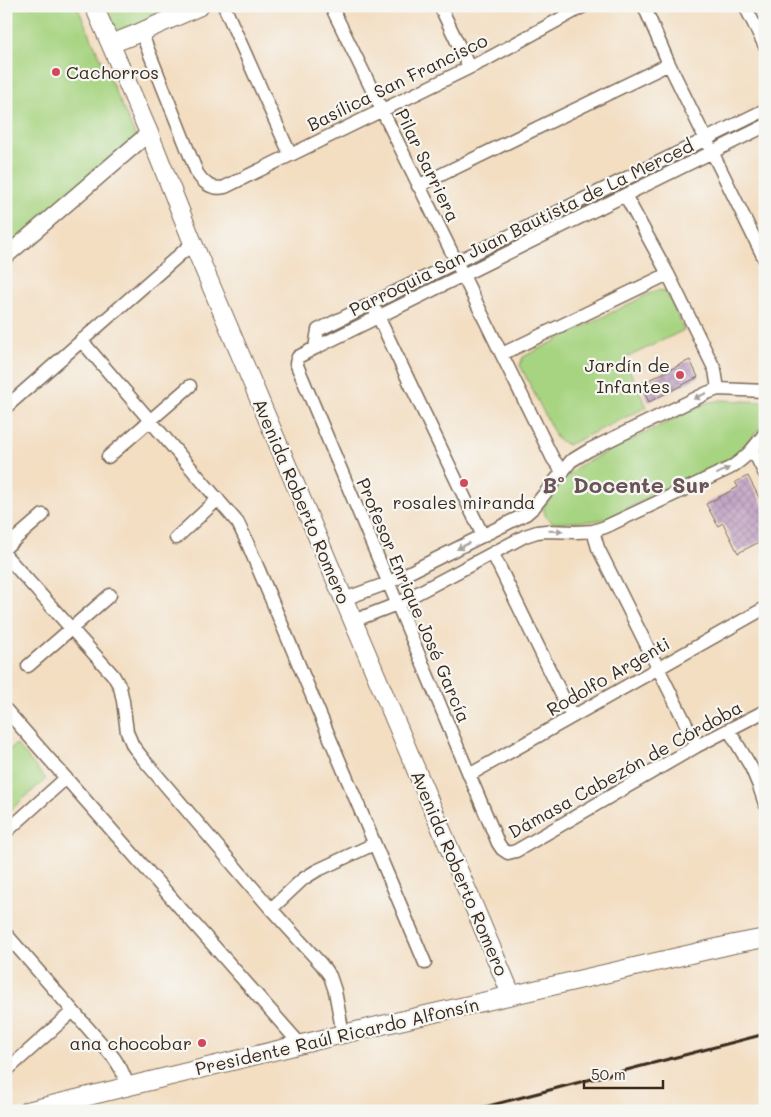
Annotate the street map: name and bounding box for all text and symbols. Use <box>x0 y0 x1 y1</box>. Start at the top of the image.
street label: Basílica San Francisco <box>303 28 491 136</box>
place label: Cachorros <box>66 60 159 84</box>
marker: Cachorros <box>50 66 62 78</box>
street label: Pilar Sarriera <box>390 104 466 226</box>
street label: Parroquia San Juan Bautista de La Merced <box>345 133 697 321</box>
place label: Jardín de Infantes <box>585 353 670 398</box>
marker: Jardín de Infantes <box>674 369 686 381</box>
one-way arrow <box>693 393 707 401</box>
street label: Avenida Roberto Romero <box>248 395 356 608</box>
one-way arrow <box>716 467 730 475</box>
district label: Bº Docente Sur <box>542 470 710 499</box>
street label: Profesor Enrique José García <box>351 474 477 726</box>
marker: rosales miranda <box>458 477 470 489</box>
place label: rosales miranda <box>393 490 535 514</box>
one-way arrow <box>548 527 564 535</box>
one-way arrow <box>455 542 470 550</box>
street label: Rodolfo Argenti <box>542 631 674 721</box>
street label: Dámasa Cabezón de Córdoba <box>504 695 746 843</box>
street label: Avenida Roberto Romero <box>406 767 514 980</box>
street label: Presidente Raúl Ricardo Alfonsín <box>193 992 481 1080</box>
place label: ana chocobar <box>69 1031 192 1055</box>
marker: ana chocobar <box>196 1037 208 1049</box>
scale bar <box>584 1057 662 1089</box>
text: 50 m <box>591 1064 626 1084</box>

